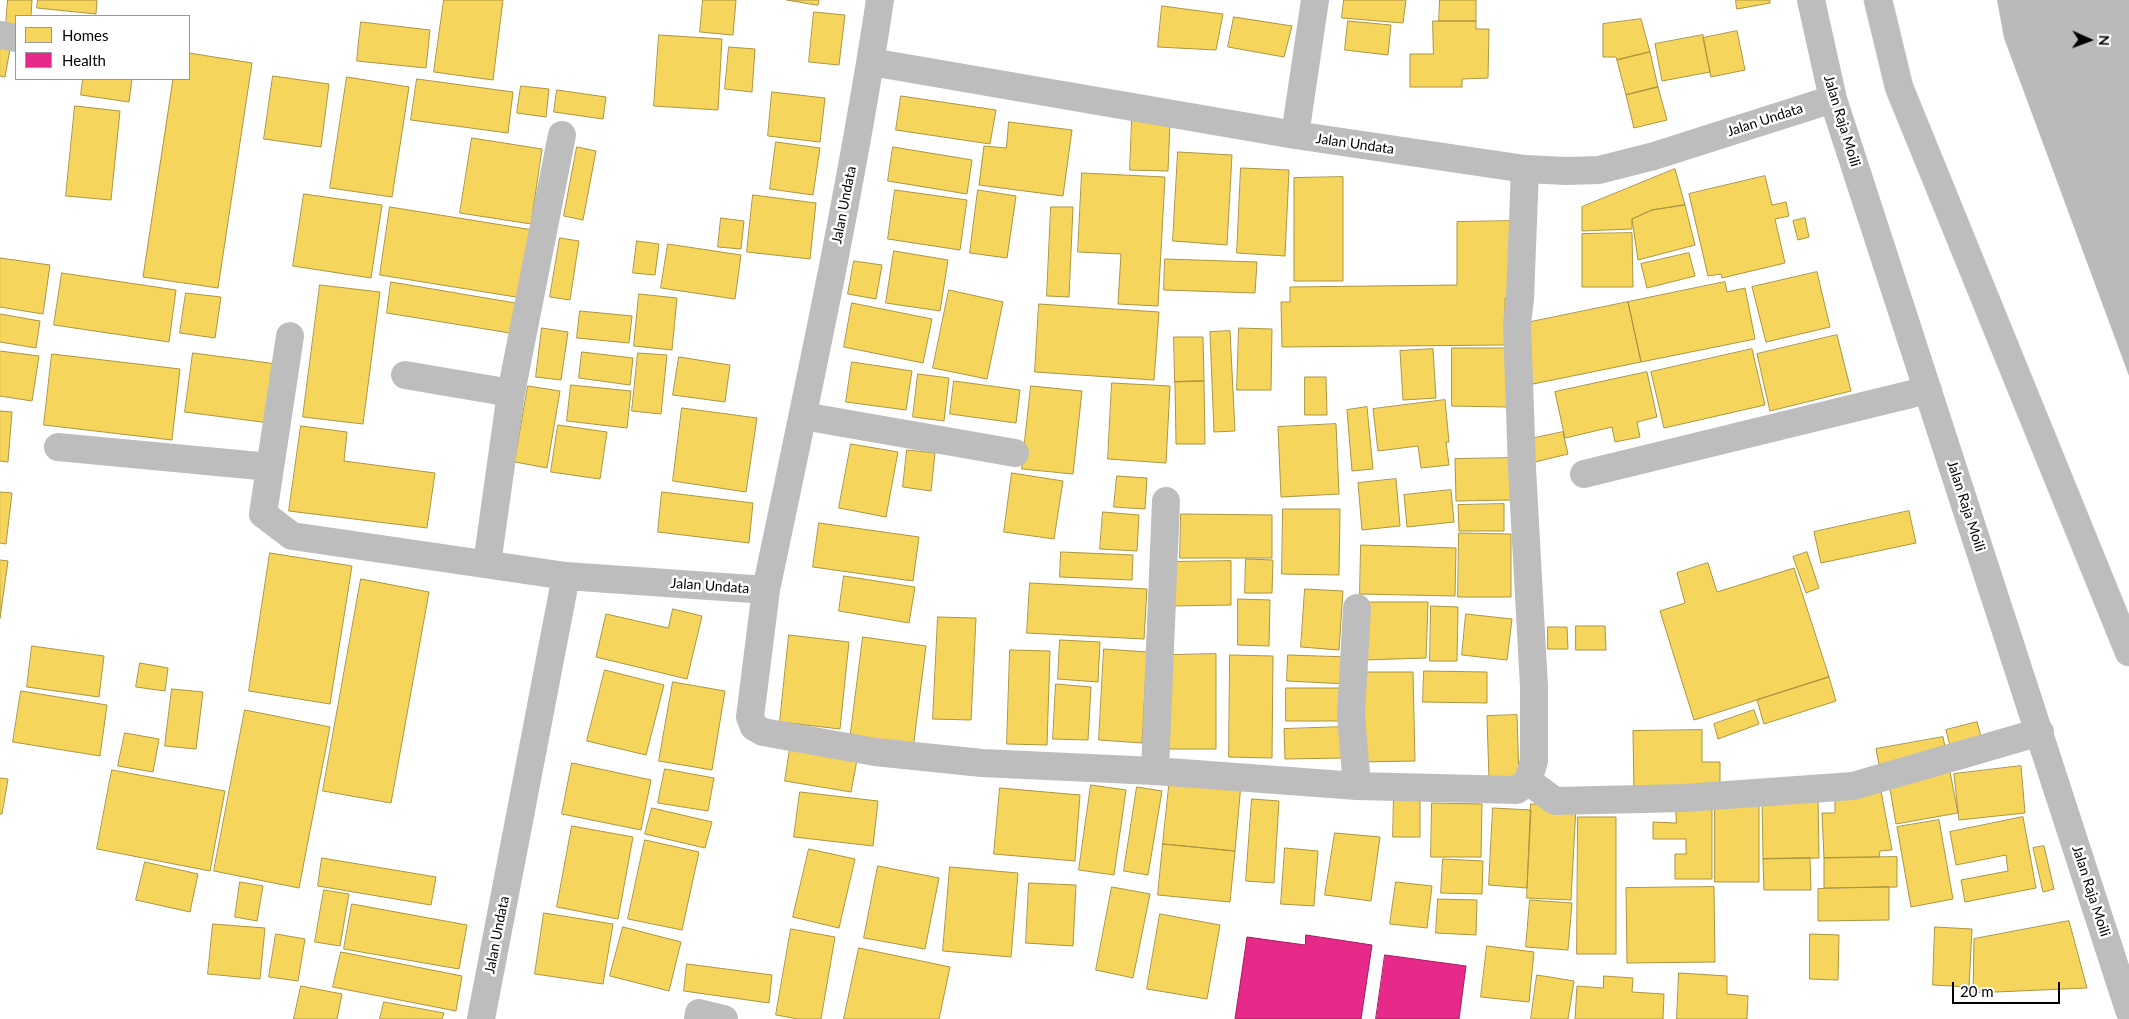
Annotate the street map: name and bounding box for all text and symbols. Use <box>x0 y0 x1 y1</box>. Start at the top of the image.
legend <box>15 15 190 80</box>
north arrow <box>2064 15 2114 65</box>
text: Homes <box>62 26 108 44</box>
text: N <box>2096 35 2113 46</box>
text: Health <box>62 51 106 69</box>
street label: Jalan Raja Moili <box>1820 73 1864 169</box>
street label: Jalan Undata <box>1725 100 1805 140</box>
street label: Jalan Undata <box>1315 130 1395 158</box>
street label: Jalan Undata <box>828 165 860 245</box>
street label: Jalan Raja Moili <box>1943 458 1989 554</box>
street label: Jalan Undata <box>670 575 750 597</box>
street label: Jalan Raja Moili <box>2068 843 2114 939</box>
street label: Jalan Undata <box>481 895 513 975</box>
scale bar <box>1954 972 2062 1004</box>
text: 20 m <box>1960 982 1994 1000</box>

